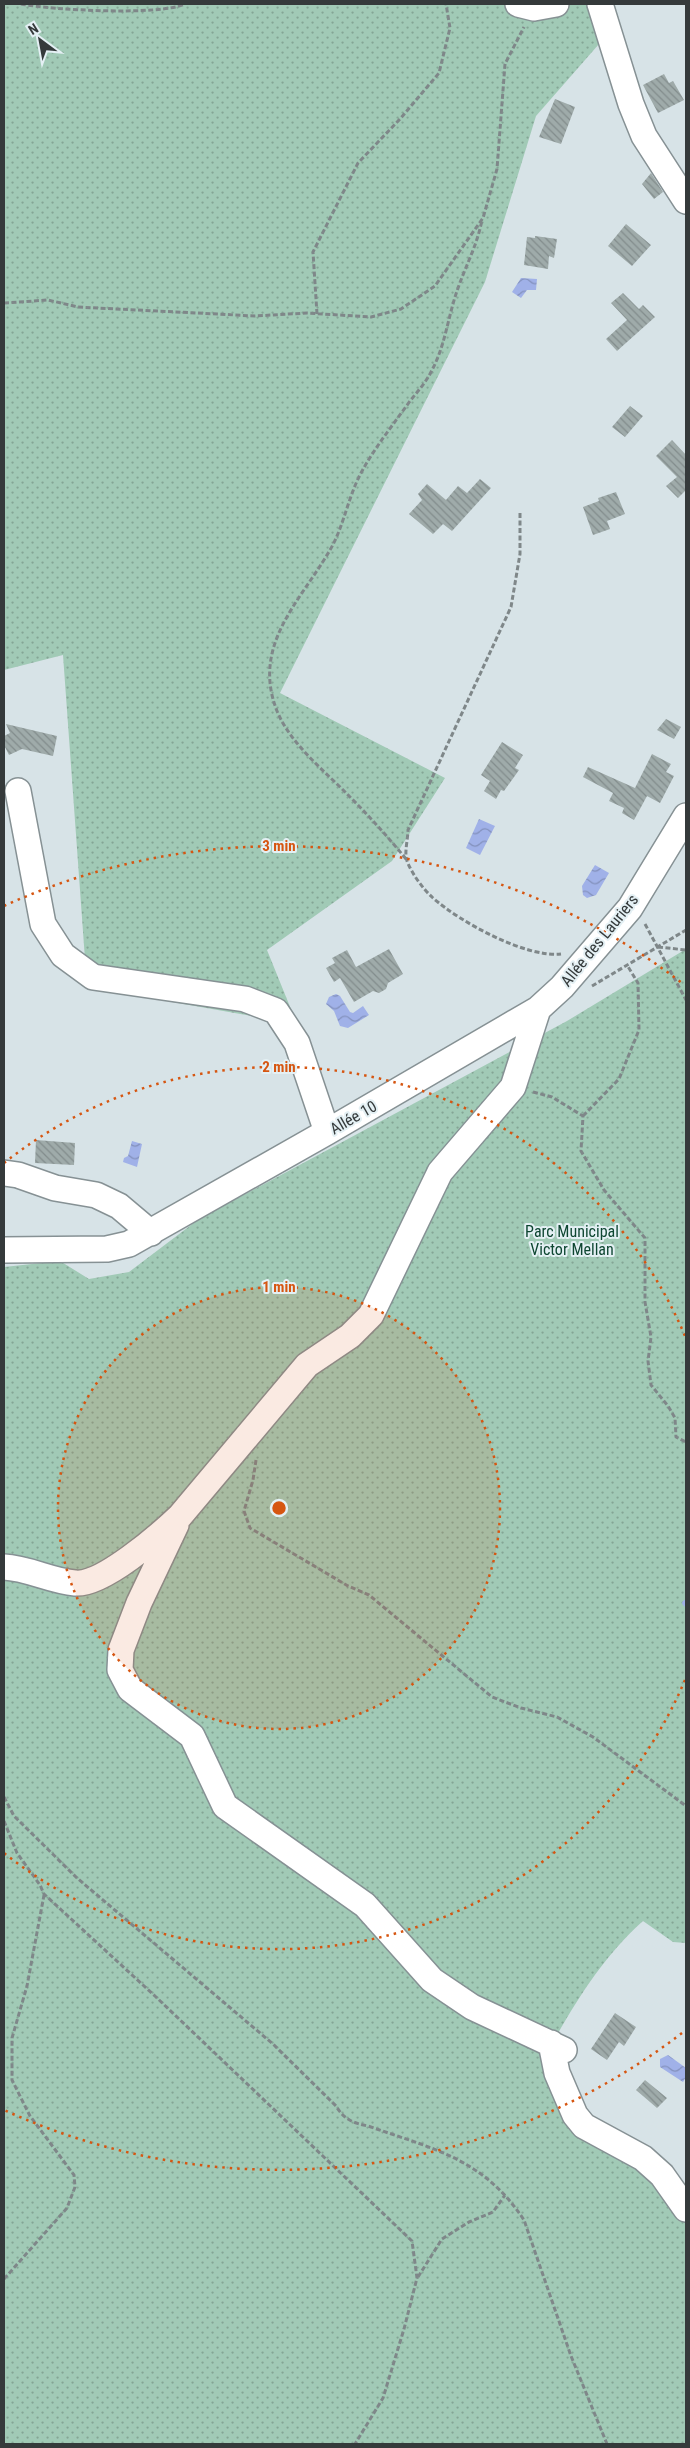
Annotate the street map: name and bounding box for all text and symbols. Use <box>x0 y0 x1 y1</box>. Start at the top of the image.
north arrow <box>15 15 65 65</box>
text: N <box>25 20 41 38</box>
text: 3 min <box>262 837 296 855</box>
street label: Allée des Lauriers <box>556 890 642 990</box>
text: 2 min <box>262 1058 296 1076</box>
street label: Allée 10 <box>326 1096 380 1138</box>
park label: Parc Municipal Victor Mellan <box>525 1222 619 1259</box>
text: 1 min <box>262 1278 296 1296</box>
centre of rings <box>270 1499 288 1517</box>

